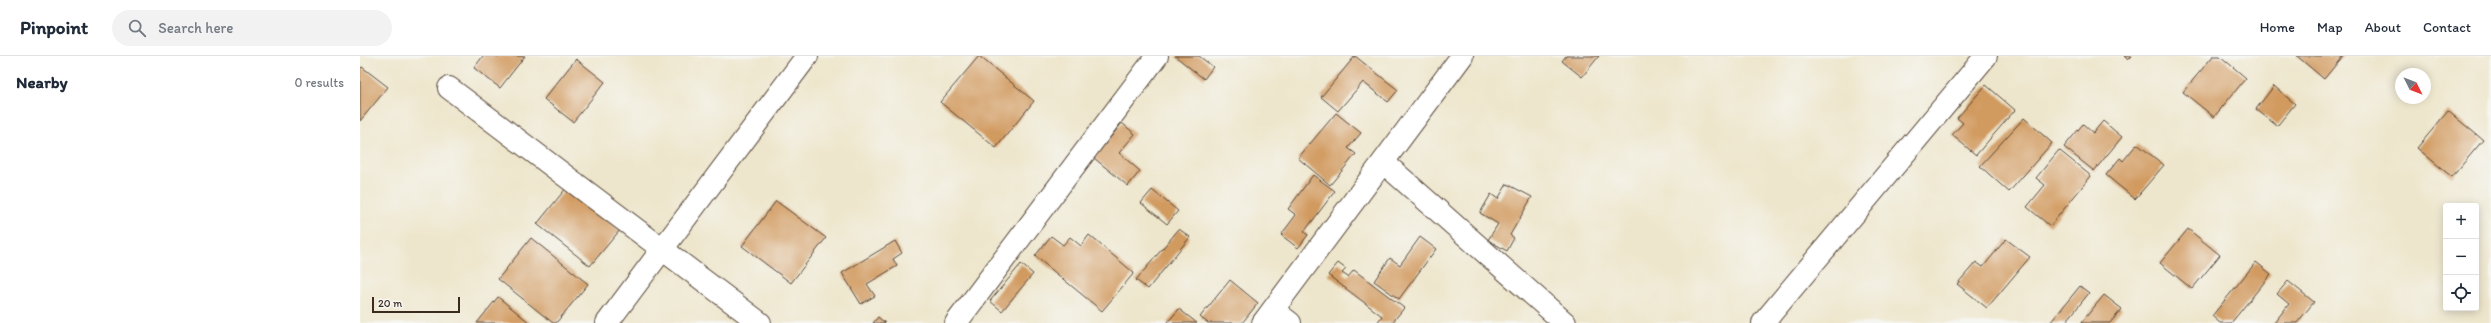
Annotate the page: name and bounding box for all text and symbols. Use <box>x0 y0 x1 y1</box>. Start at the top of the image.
search box <box>112 10 392 46</box>
text: Pinpoint <box>20 16 88 39</box>
icon: search <box>126 17 148 39</box>
text: Search here <box>158 19 233 37</box>
text: Home <box>2260 19 2295 36</box>
text: Map <box>2317 19 2343 36</box>
text: About <box>2365 19 2401 36</box>
text: Contact <box>2423 19 2471 36</box>
north arrow <box>2395 68 2431 104</box>
text: Nearby <box>16 72 68 92</box>
text: 0 results <box>294 75 344 90</box>
map controls <box>2443 203 2479 311</box>
button: + <box>2443 203 2479 239</box>
button: − <box>2443 239 2479 275</box>
button: locate <box>2443 275 2479 311</box>
scale bar <box>372 295 460 314</box>
text: 20 m <box>378 297 402 310</box>

